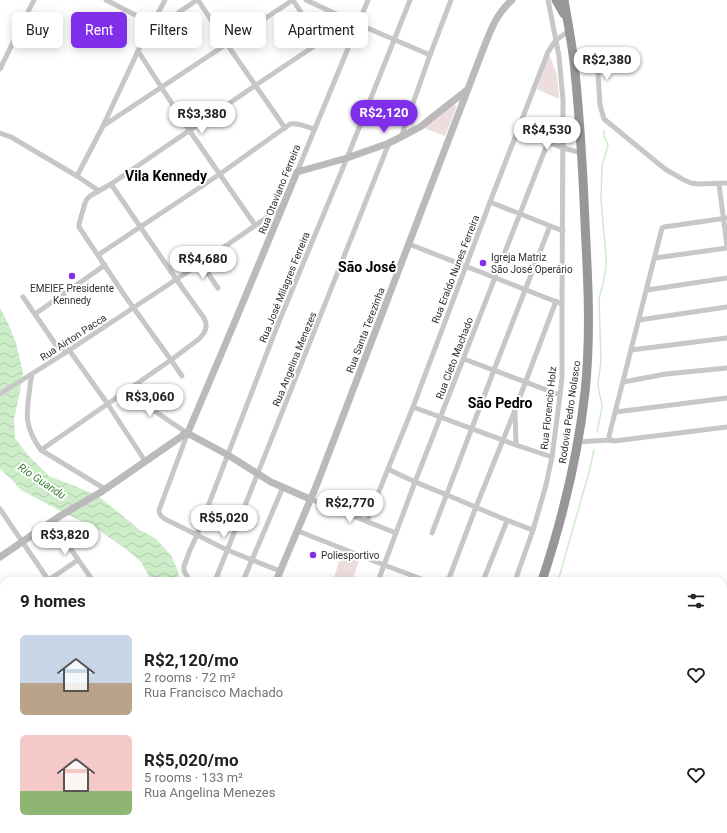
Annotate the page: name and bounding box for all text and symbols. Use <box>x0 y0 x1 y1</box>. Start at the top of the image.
chip: Buy <box>12 12 63 48</box>
chip: Rent <box>71 12 127 48</box>
chip: Filters <box>135 12 202 48</box>
chip: New <box>210 12 266 48</box>
chip: Apartment <box>274 12 368 48</box>
pin: R$2,380 <box>570 47 644 81</box>
text: R$2,380 <box>583 52 631 67</box>
pin: R$2,120 <box>347 100 421 134</box>
pin: R$3,380 <box>165 101 239 135</box>
text: R$2,120 <box>360 105 408 120</box>
text: R$3,380 <box>178 106 226 121</box>
pin: R$4,530 <box>510 117 584 151</box>
text: R$4,530 <box>523 122 571 137</box>
street label: Rua Otaviano Ferreira <box>257 143 302 235</box>
district label: Vila Kennedy <box>125 168 208 184</box>
street label: Rua Eraldo Nunes Ferreira <box>430 213 481 325</box>
street label: Rua José Milagres Ferreira <box>257 230 312 344</box>
pin: R$4,680 <box>166 246 240 280</box>
text: R$4,680 <box>179 251 227 266</box>
place label: Igreja Matriz São José Operário <box>491 252 573 275</box>
marker: Igreja Matriz São José Operário <box>478 258 488 268</box>
district label: São José <box>338 259 396 275</box>
marker: EMEIEF Presidente Kennedy <box>67 271 77 281</box>
place label: EMEIEF Presidente Kennedy <box>30 283 114 306</box>
street label: Rua Santa Terezinha <box>344 286 387 375</box>
street label: Rua Angelina Menezes <box>270 310 318 408</box>
street label: Rua Airton Pacca <box>38 312 108 363</box>
street label: Rua Cleto Machado <box>434 315 475 401</box>
street label: Rodovia Pedro Nolasco <box>557 360 582 464</box>
street label: Rua Florencio Holz <box>539 366 558 450</box>
pin: R$3,060 <box>113 384 187 418</box>
text: R$3,060 <box>126 389 174 404</box>
district label: São Pedro <box>468 395 532 411</box>
water label: Rio Guandu <box>15 461 68 502</box>
pin: R$2,770 <box>313 490 387 524</box>
text: R$2,770 <box>326 495 374 510</box>
pin: R$5,020 <box>187 505 261 539</box>
text: R$5,020 <box>200 510 248 525</box>
pin: R$3,820 <box>28 522 102 556</box>
text: R$3,820 <box>41 527 89 542</box>
marker: Poliesportivo <box>308 550 318 560</box>
place label: Poliesportivo <box>321 550 380 561</box>
icon: filters <box>685 590 707 612</box>
text: 9 homes <box>20 591 86 611</box>
text: R$2,120/mo <box>144 650 238 670</box>
icon: home <box>52 651 100 699</box>
icon: heart <box>685 664 707 686</box>
text: 2 rooms · 72 m² <box>144 670 236 685</box>
text: Rua Francisco Machado <box>144 685 283 700</box>
text: R$5,020/mo <box>144 750 238 770</box>
icon: home <box>52 751 100 799</box>
icon: heart <box>685 764 707 786</box>
text: 5 rooms · 133 m² <box>144 770 243 785</box>
text: Rua Angelina Menezes <box>144 785 275 800</box>

